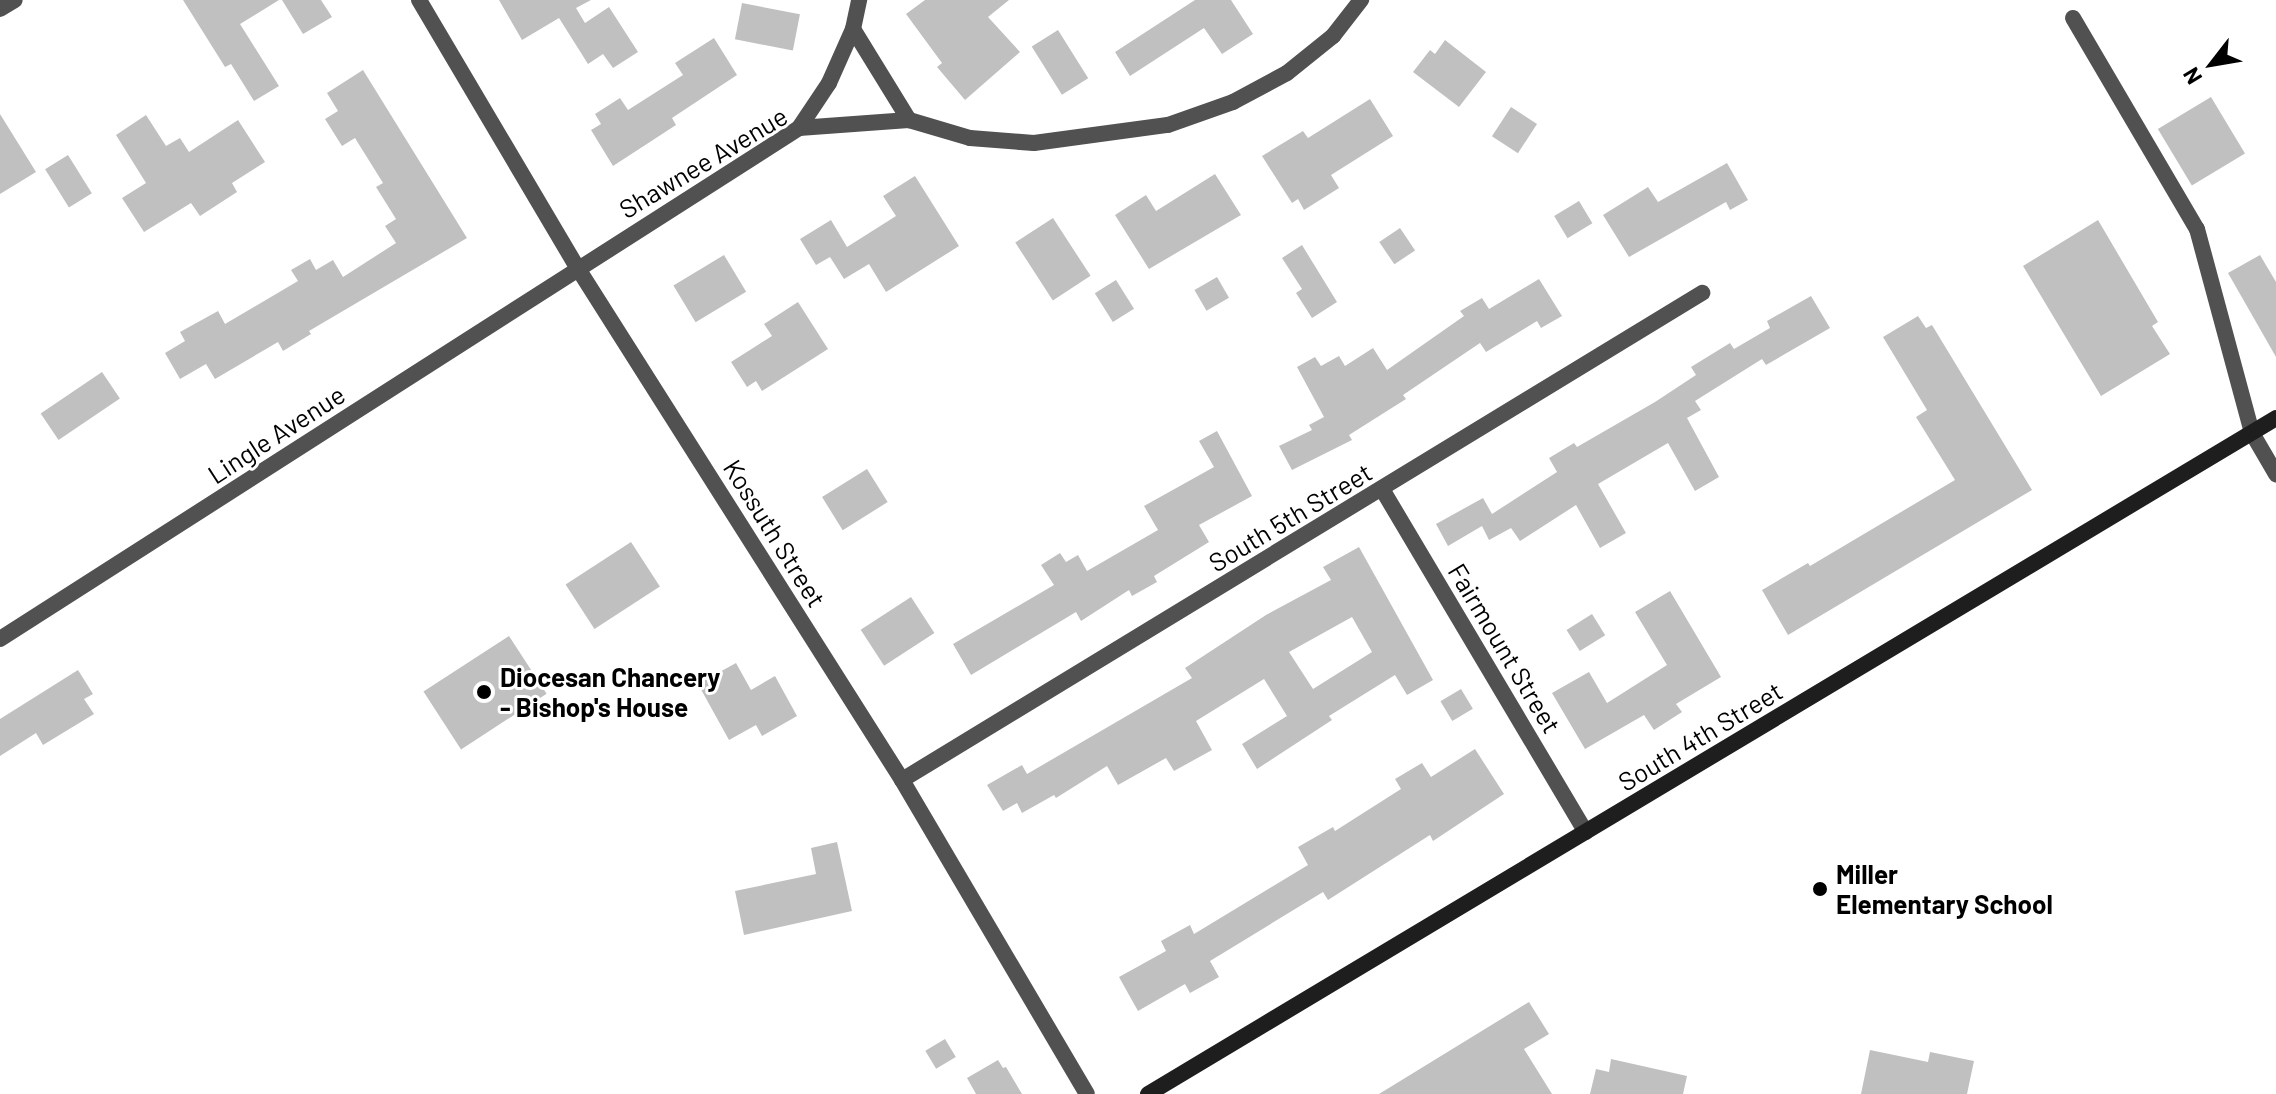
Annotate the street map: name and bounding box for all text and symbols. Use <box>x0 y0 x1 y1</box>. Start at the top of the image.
north arrow <box>2172 24 2252 104</box>
text: N <box>2177 63 2206 89</box>
street label: Shawnee Avenue <box>613 100 793 224</box>
street label: Lingle Avenue <box>202 378 350 490</box>
street label: Kossuth Street <box>717 454 833 612</box>
street label: South 5th Street <box>1203 456 1377 578</box>
street label: Fairmount Street <box>1442 558 1568 738</box>
place label: Diocesan Chancery - Bishop's House <box>500 661 720 722</box>
street label: South 4th Street <box>1612 675 1788 797</box>
marker: Diocesan Chancery - Bishop's House <box>475 683 493 701</box>
place label: Miller Elementary School <box>1836 858 2053 920</box>
marker: Miller Elementary School <box>1811 880 1829 898</box>

